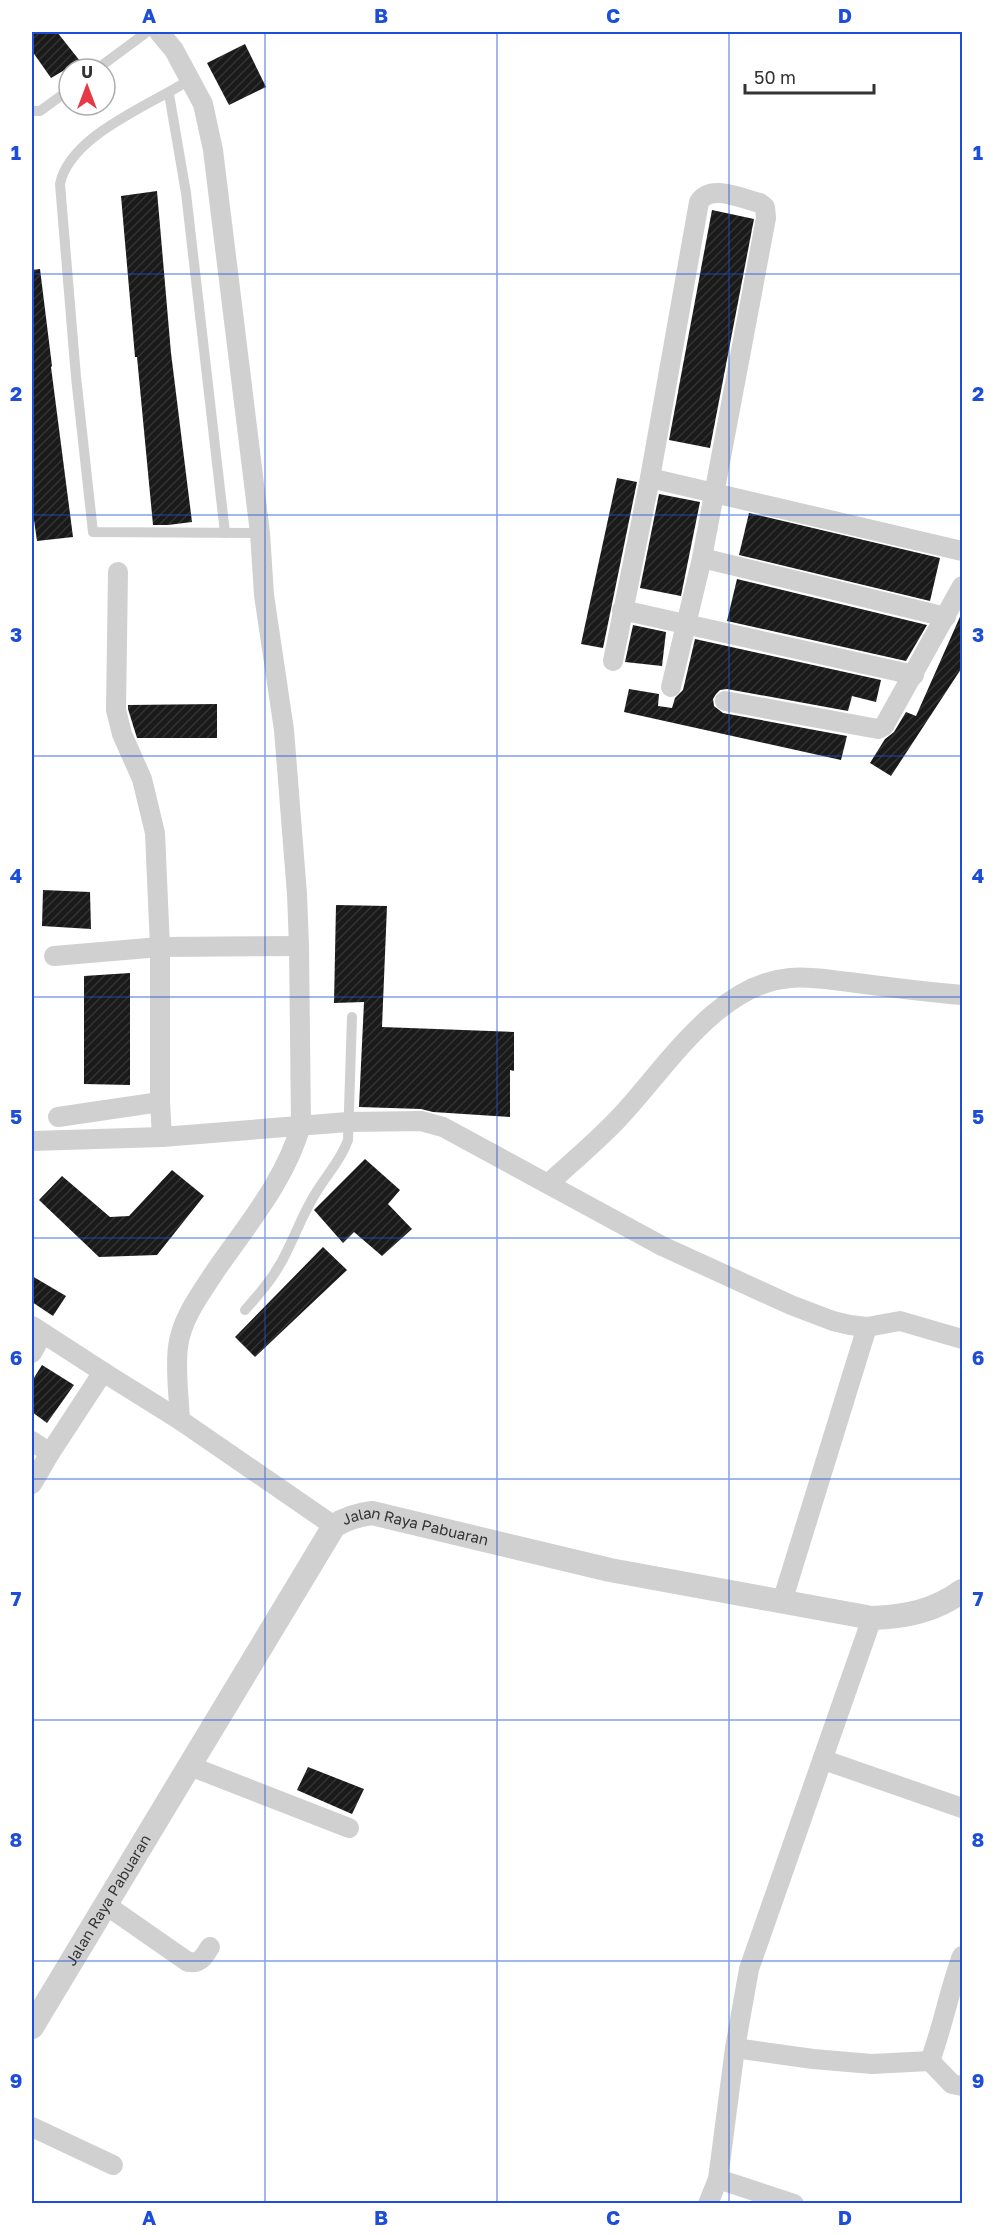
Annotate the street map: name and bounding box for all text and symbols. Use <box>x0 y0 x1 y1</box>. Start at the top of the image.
text: A <box>142 3 156 27</box>
text: B <box>374 3 388 27</box>
text: C <box>606 3 620 27</box>
text: D <box>838 3 852 27</box>
north arrow <box>57 57 117 117</box>
scale bar <box>745 57 874 95</box>
text: U <box>81 62 93 82</box>
text: 50 m <box>754 66 796 88</box>
text: 1 <box>11 140 21 164</box>
text: 1 <box>973 140 983 164</box>
text: 2 <box>10 381 22 405</box>
text: 2 <box>972 381 984 405</box>
text: 3 <box>10 622 22 646</box>
text: 3 <box>972 622 984 646</box>
text: 4 <box>10 863 22 887</box>
text: 4 <box>972 863 984 887</box>
text: 5 <box>10 1104 22 1128</box>
text: 5 <box>972 1104 984 1128</box>
text: 6 <box>10 1345 22 1369</box>
text: 6 <box>972 1345 984 1369</box>
street label: Jalan Raya Pabuaran <box>339 1503 490 1549</box>
text: 7 <box>11 1586 22 1610</box>
text: 7 <box>973 1586 984 1610</box>
text: 8 <box>10 1827 22 1851</box>
text: 8 <box>972 1827 984 1851</box>
street label: Jalan Raya Pabuaran <box>61 1831 154 1969</box>
text: 9 <box>10 2068 22 2092</box>
text: 9 <box>972 2068 984 2092</box>
text: A <box>142 2205 156 2229</box>
text: B <box>374 2205 388 2229</box>
text: C <box>606 2205 620 2229</box>
text: D <box>838 2205 852 2229</box>

